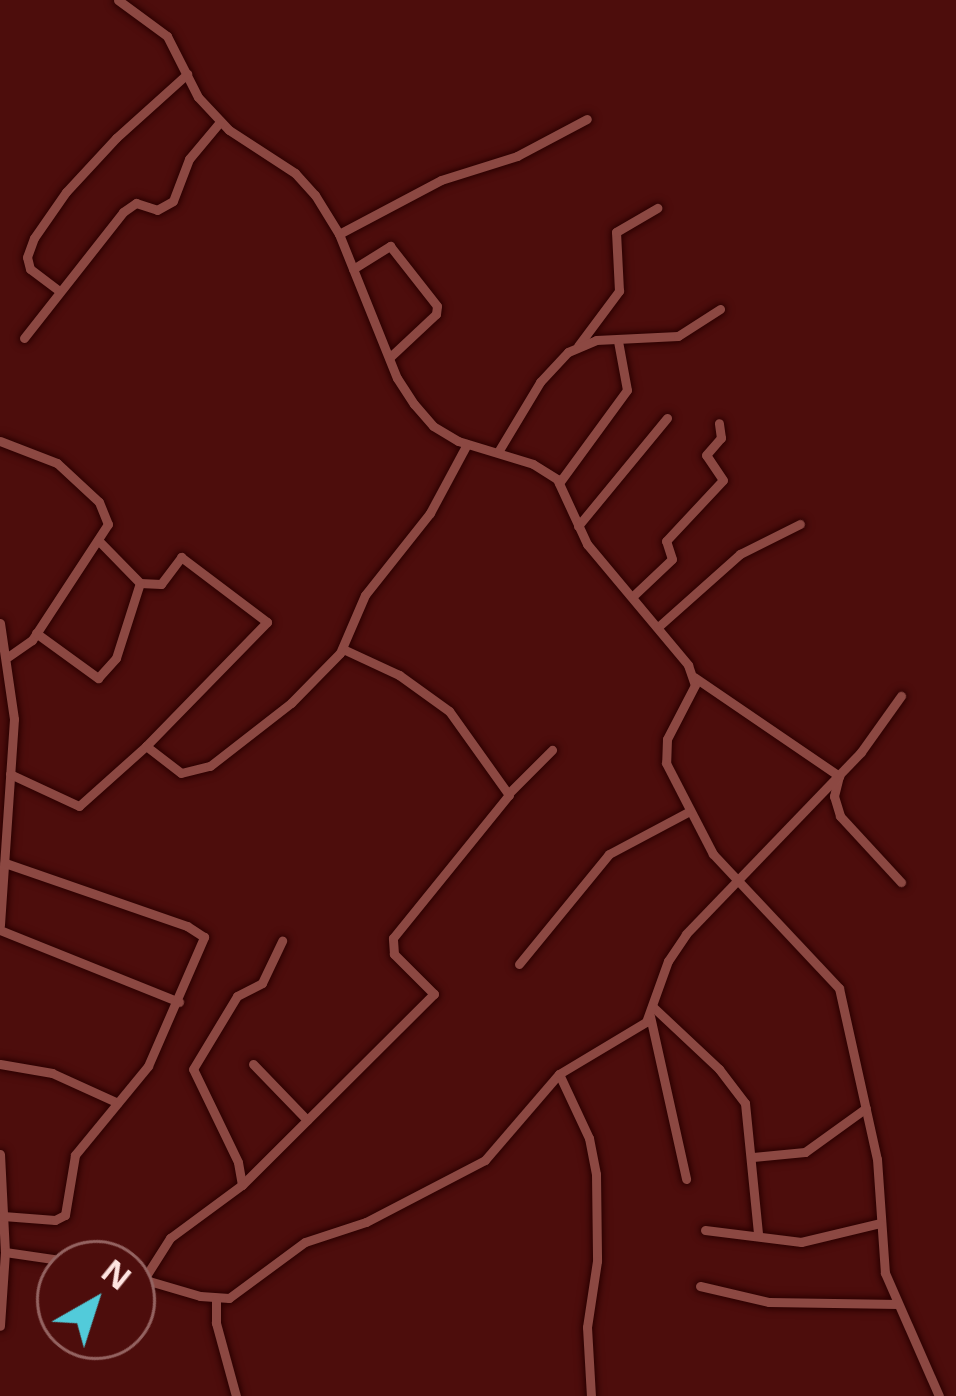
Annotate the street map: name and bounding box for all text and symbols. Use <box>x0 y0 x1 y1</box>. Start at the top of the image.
north arrow <box>36 1240 156 1360</box>
text: N <box>92 1248 142 1300</box>

